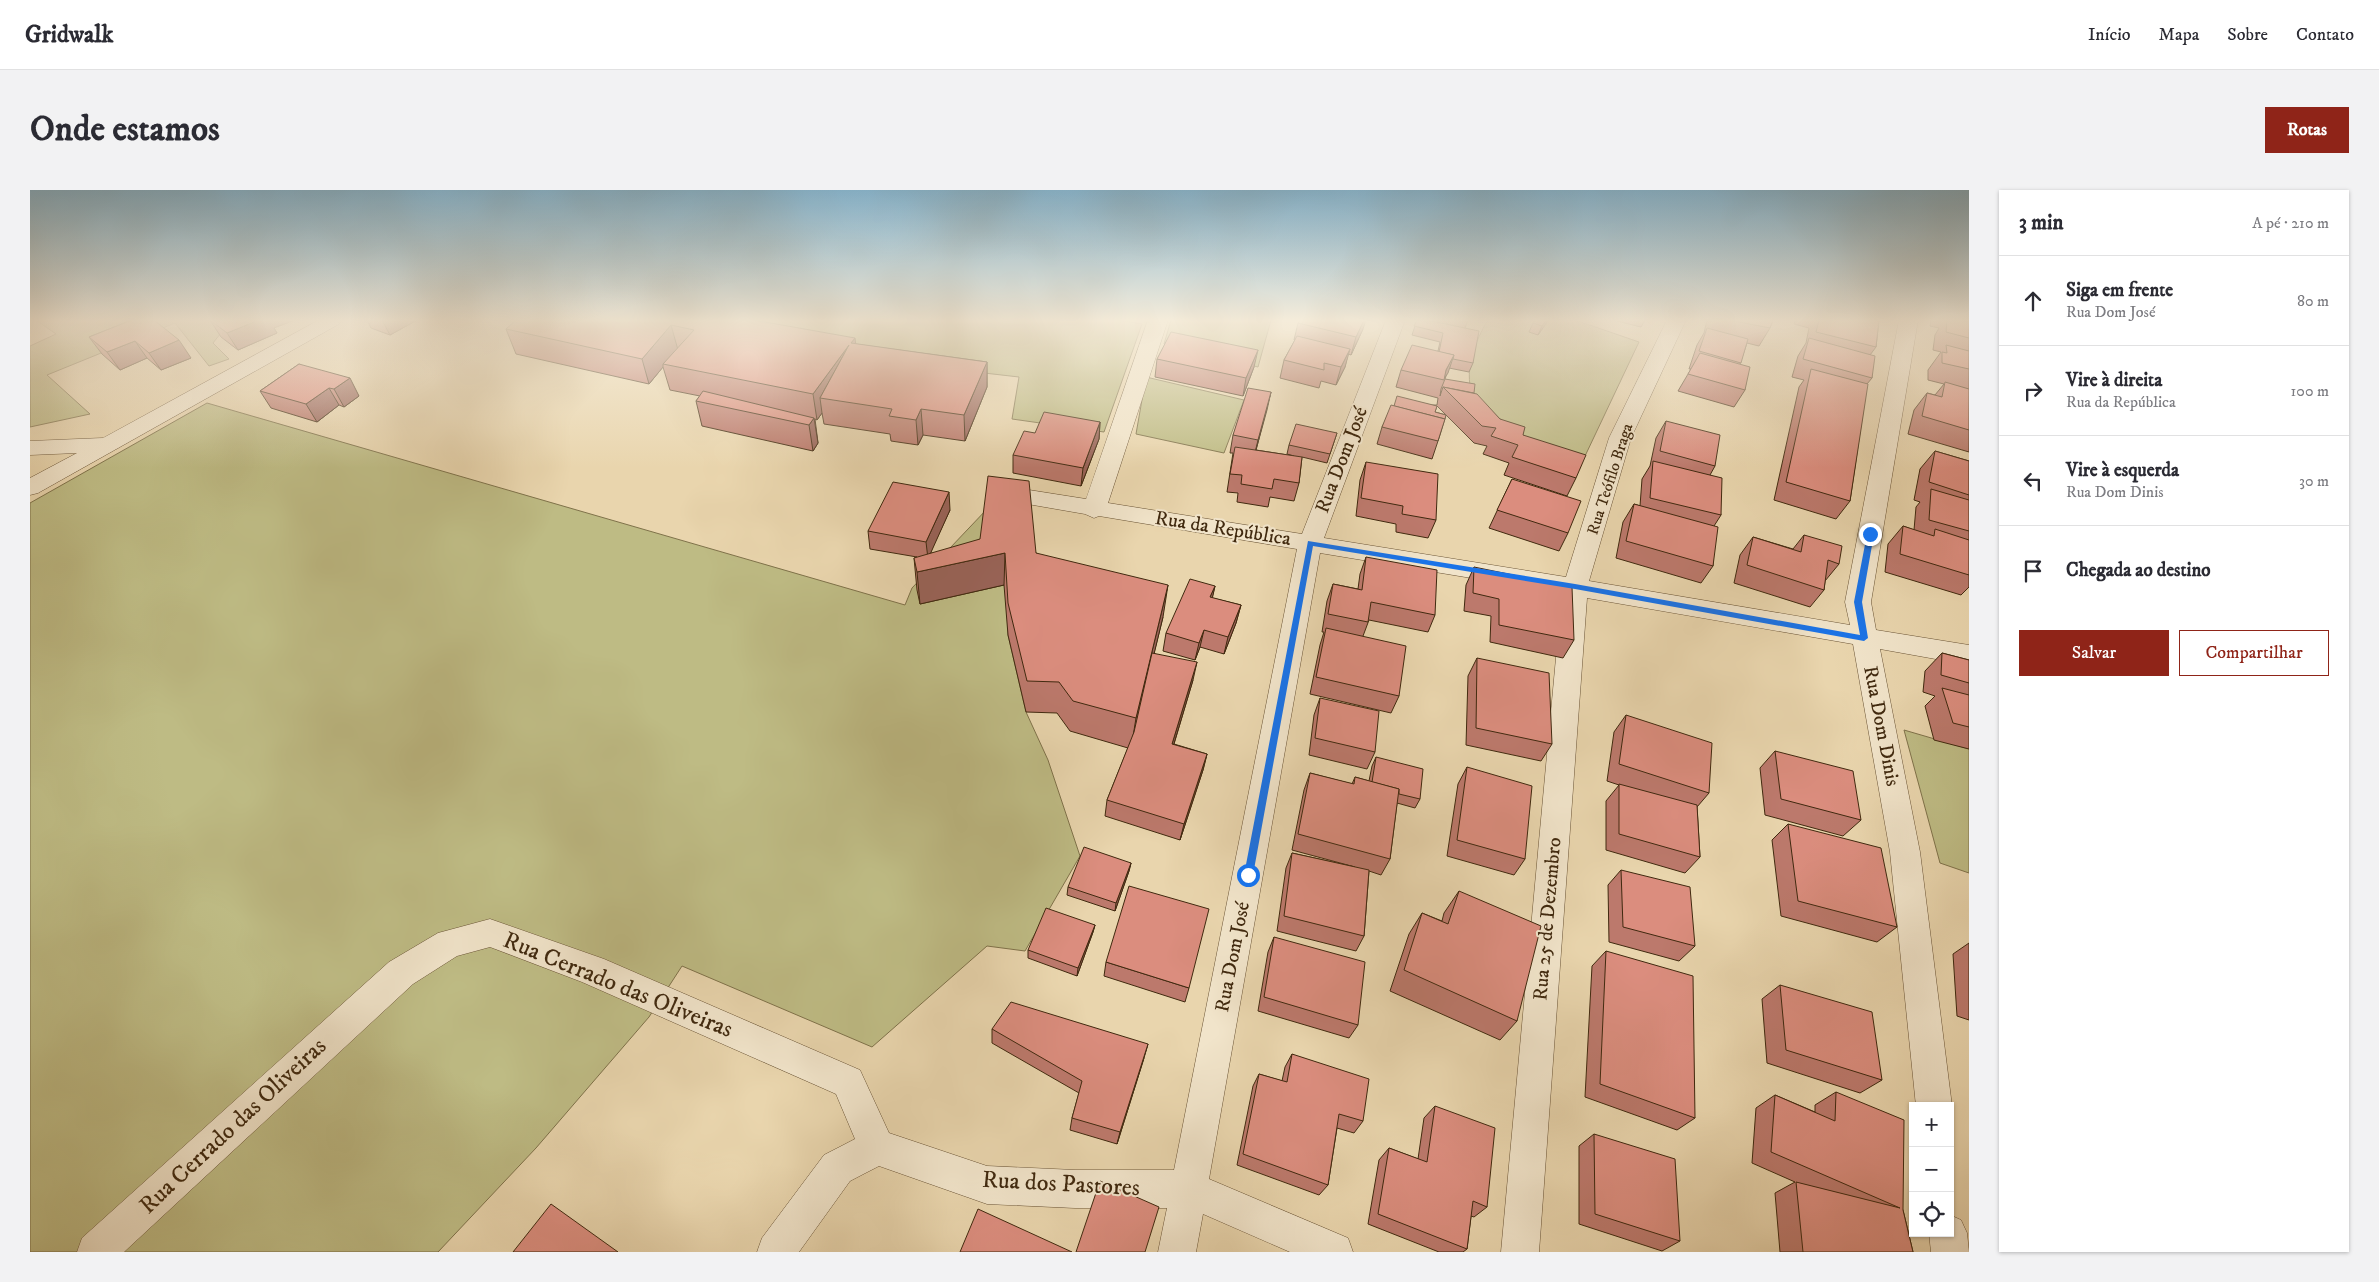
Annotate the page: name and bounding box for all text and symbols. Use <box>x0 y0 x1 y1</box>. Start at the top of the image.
text: Gridwalk <box>25 20 113 50</box>
text: Início <box>2088 24 2131 46</box>
text: Mapa <box>2159 24 2199 46</box>
text: Sobre <box>2227 24 2268 46</box>
text: Contato <box>2296 24 2354 46</box>
button: Rotas <box>2265 107 2349 153</box>
text: Onde estamos <box>30 108 220 152</box>
text: 3 min <box>2019 210 2064 236</box>
text: A pé · 210 m <box>2252 213 2329 233</box>
text: Siga em frente <box>2066 279 2173 302</box>
icon: ahead <box>2019 287 2047 315</box>
text: 80 m <box>2297 291 2329 311</box>
text: Rua Dom José <box>2066 302 2156 322</box>
text: Vire à direita <box>2066 369 2162 392</box>
icon: right <box>2019 377 2047 405</box>
text: 100 m <box>2291 381 2329 401</box>
text: Rua da República <box>2066 392 2176 412</box>
street label: Rua Dom José <box>1310 403 1374 517</box>
street label: Rua Teófilo Braga <box>1583 421 1637 537</box>
text: Vire à esquerda <box>2066 459 2179 482</box>
icon: left <box>2019 467 2047 495</box>
text: 30 m <box>2299 471 2329 491</box>
text: Rua Dom Dinis <box>2066 482 2164 502</box>
street label: Rua da República <box>1153 506 1293 552</box>
route end <box>1859 523 1882 546</box>
icon: arrive <box>2019 557 2047 585</box>
text: Chegada ao destino <box>2066 559 2211 582</box>
button: Salvar <box>2019 630 2169 676</box>
button: Compartilhar <box>2179 630 2329 676</box>
street label: Rua Dom Dinis <box>1857 664 1905 789</box>
street label: Rua 25 de Dezembro <box>1528 836 1568 1002</box>
route start <box>1237 864 1260 887</box>
street label: Rua Dom José <box>1210 899 1256 1014</box>
street label: Rua Cerrado das Oliveiras <box>499 925 737 1045</box>
street label: Rua Cerrado das Oliveiras <box>133 1032 333 1220</box>
map controls <box>1909 1102 1954 1237</box>
button: + <box>1909 1102 1954 1147</box>
button: − <box>1909 1147 1954 1192</box>
street label: Rua dos Pastores <box>981 1165 1141 1203</box>
button: locate <box>1909 1192 1954 1237</box>

